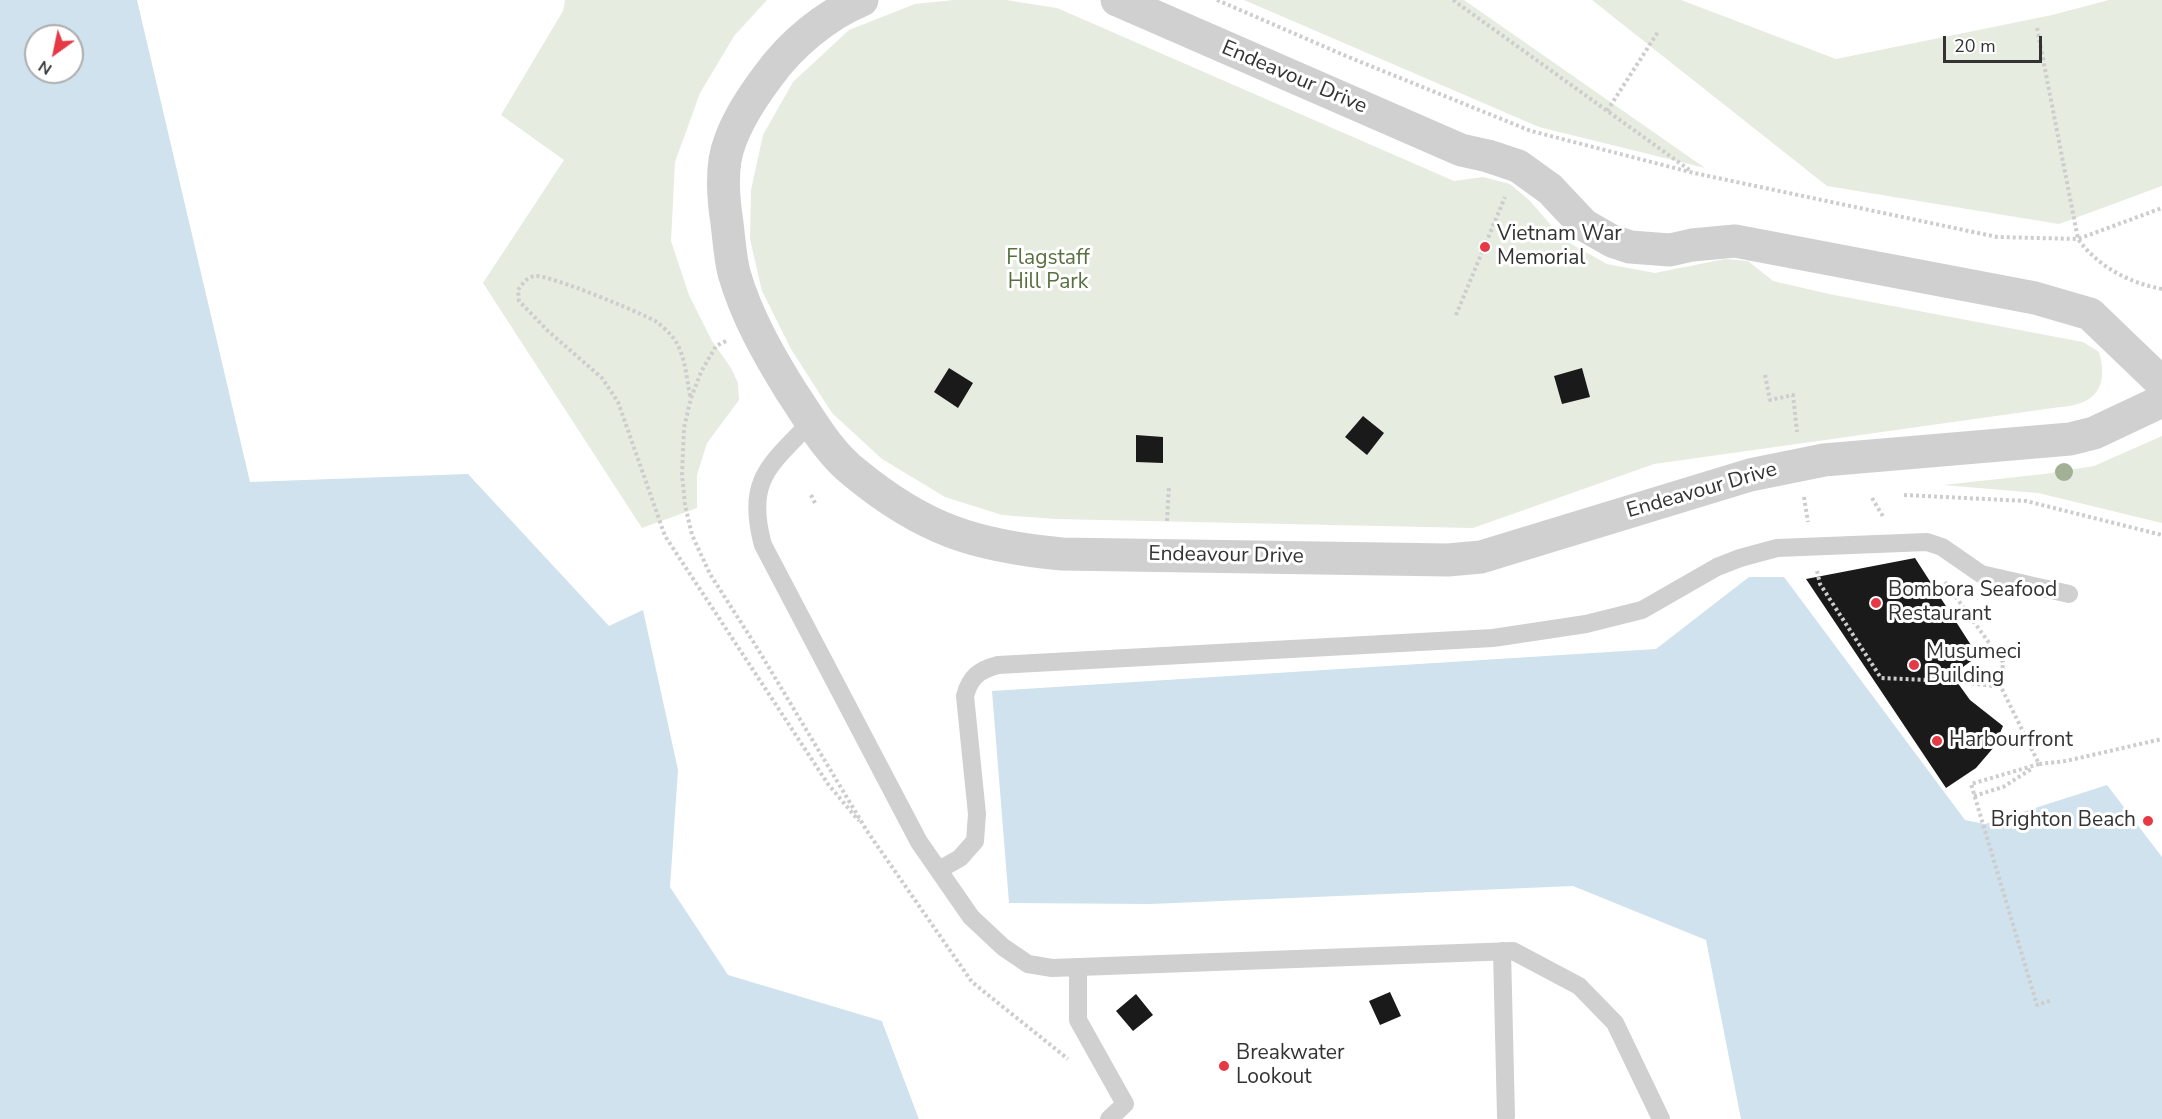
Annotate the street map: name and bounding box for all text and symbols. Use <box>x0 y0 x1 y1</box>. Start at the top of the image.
north arrow <box>24 24 84 84</box>
scale bar <box>1946 24 2045 62</box>
text: 20 m <box>1954 34 1996 58</box>
street label: Endeavour Drive <box>1218 36 1370 120</box>
text: N <box>34 55 56 80</box>
place label: Vietnam War Memorial <box>1497 222 1622 272</box>
marker: Vietnam War Memorial <box>1478 240 1492 254</box>
park label: Flagstaff Hill Park <box>1006 246 1090 296</box>
street label: Endeavour Drive <box>1624 457 1780 525</box>
street label: Endeavour Drive <box>1148 542 1304 570</box>
place label: Bombora Seafood Restaurant <box>1888 578 2057 628</box>
marker: Bombora Seafood Restaurant <box>1869 596 1883 610</box>
place label: Musumeci Building <box>1926 640 2021 690</box>
marker: Musumeci Building <box>1907 658 1921 672</box>
place label: Harbourfront <box>1949 728 2073 754</box>
marker: Harbourfront <box>1930 734 1944 748</box>
place label: Brighton Beach <box>1991 808 2136 834</box>
marker: Brighton Beach <box>2141 814 2155 828</box>
place label: Breakwater Lookout <box>1236 1041 1345 1091</box>
marker: Breakwater Lookout <box>1217 1059 1231 1073</box>

